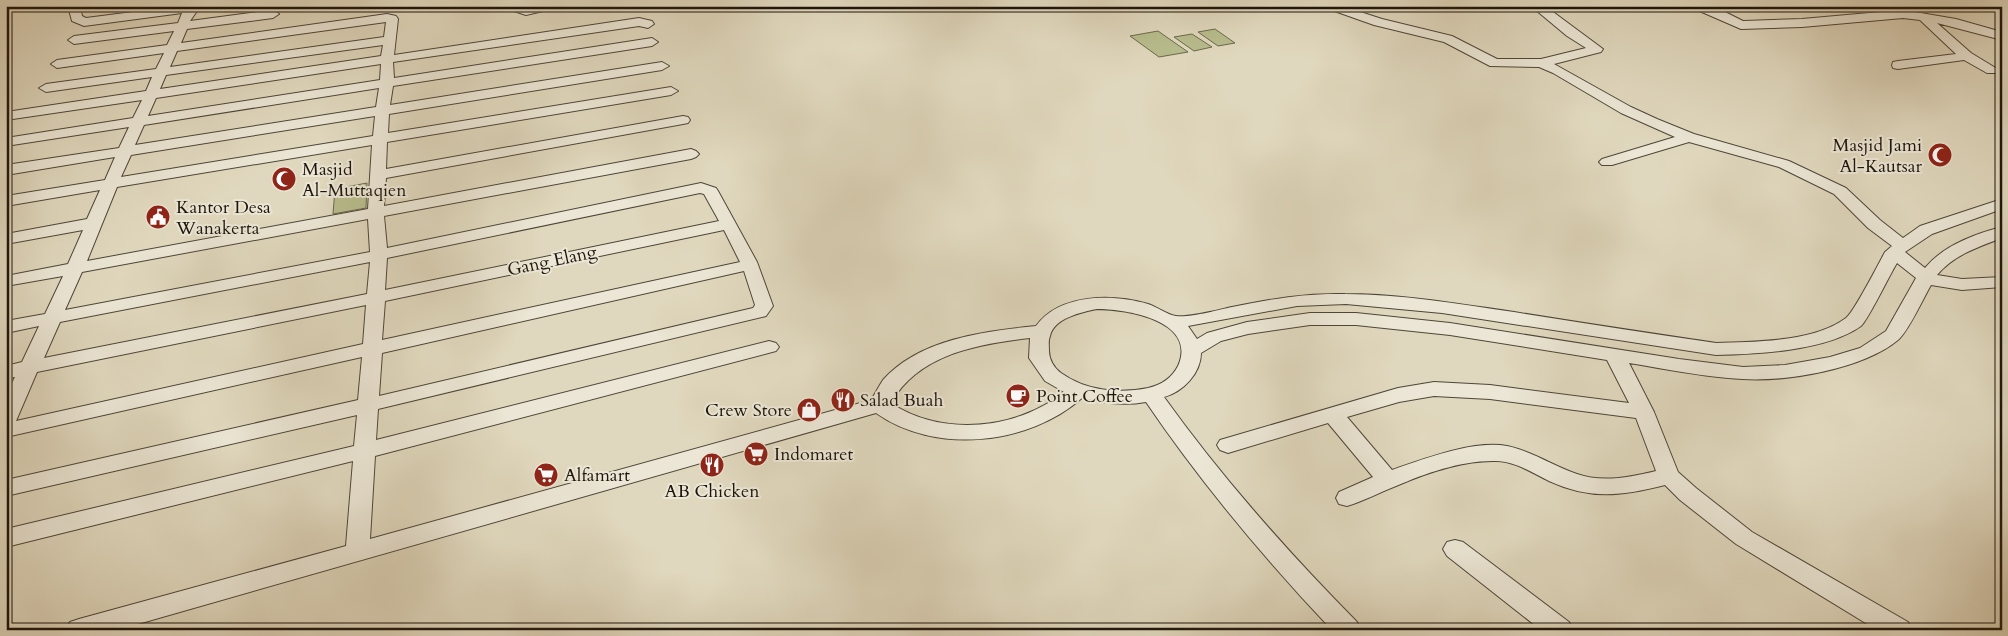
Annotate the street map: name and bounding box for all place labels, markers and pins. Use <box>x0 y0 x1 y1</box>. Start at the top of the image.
place label: Masjid Jami Al-Kautsar <box>1833 133 1922 179</box>
mosque icon: Masjid Jami Al-Kautsar <box>1927 142 1953 168</box>
place label: Masjid Al-Muttaqien <box>302 157 407 203</box>
mosque icon: Masjid Al-Muttaqien <box>271 166 297 192</box>
place label: Kantor Desa Wanakerta <box>175 195 271 241</box>
public building icon: Kantor Desa Wanakerta <box>145 204 171 230</box>
cafe icon: Point Coffee <box>1005 383 1031 409</box>
place label: Point Coffee <box>1036 384 1133 409</box>
restaurant icon: Salad Buah <box>830 387 856 413</box>
place label: Salad Buah <box>860 388 943 413</box>
shop icon: Crew Store <box>796 397 822 423</box>
place label: Crew Store <box>705 398 792 423</box>
supermarket icon: Indomaret <box>743 441 769 467</box>
place label: Indomaret <box>774 442 853 467</box>
restaurant icon: AB Chicken <box>699 452 725 478</box>
supermarket icon: Alfamart <box>533 462 559 488</box>
place label: Alfamart <box>564 463 630 488</box>
place label: AB Chicken <box>665 479 760 504</box>

